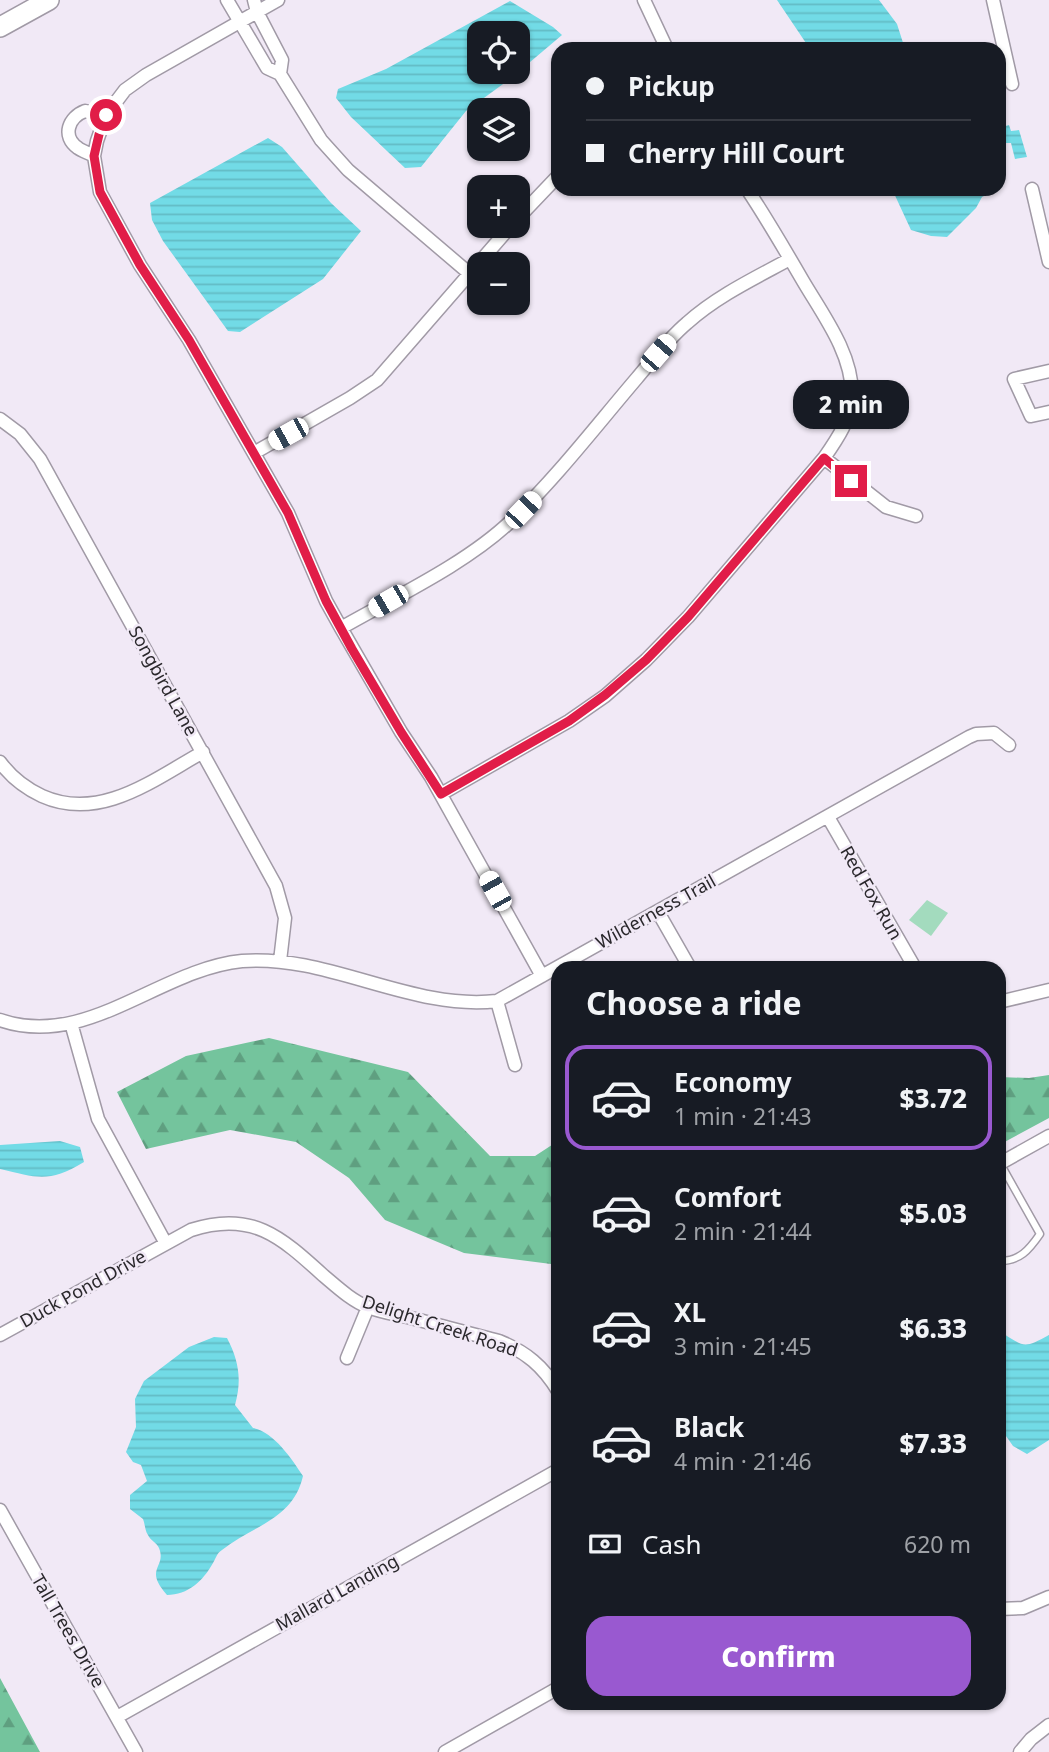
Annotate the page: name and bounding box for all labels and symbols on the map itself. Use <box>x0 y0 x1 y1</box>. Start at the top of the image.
route start <box>90 99 122 131</box>
car <box>637 330 680 376</box>
callout: 2 min <box>793 379 909 428</box>
car <box>265 415 312 453</box>
route end <box>835 465 867 497</box>
car <box>501 488 546 532</box>
car <box>365 581 412 621</box>
street label: Songbird Lane <box>124 621 204 740</box>
street label: Red Fox Run <box>835 841 908 944</box>
car <box>476 868 515 914</box>
street label: Wilderness Trail <box>591 868 720 954</box>
street label: Duck Pond Drive <box>15 1244 150 1333</box>
street label: Delight Creek Road <box>359 1289 521 1362</box>
street label: Mallard Landing <box>271 1548 402 1636</box>
street label: Tall Trees Drive <box>27 1570 111 1691</box>

